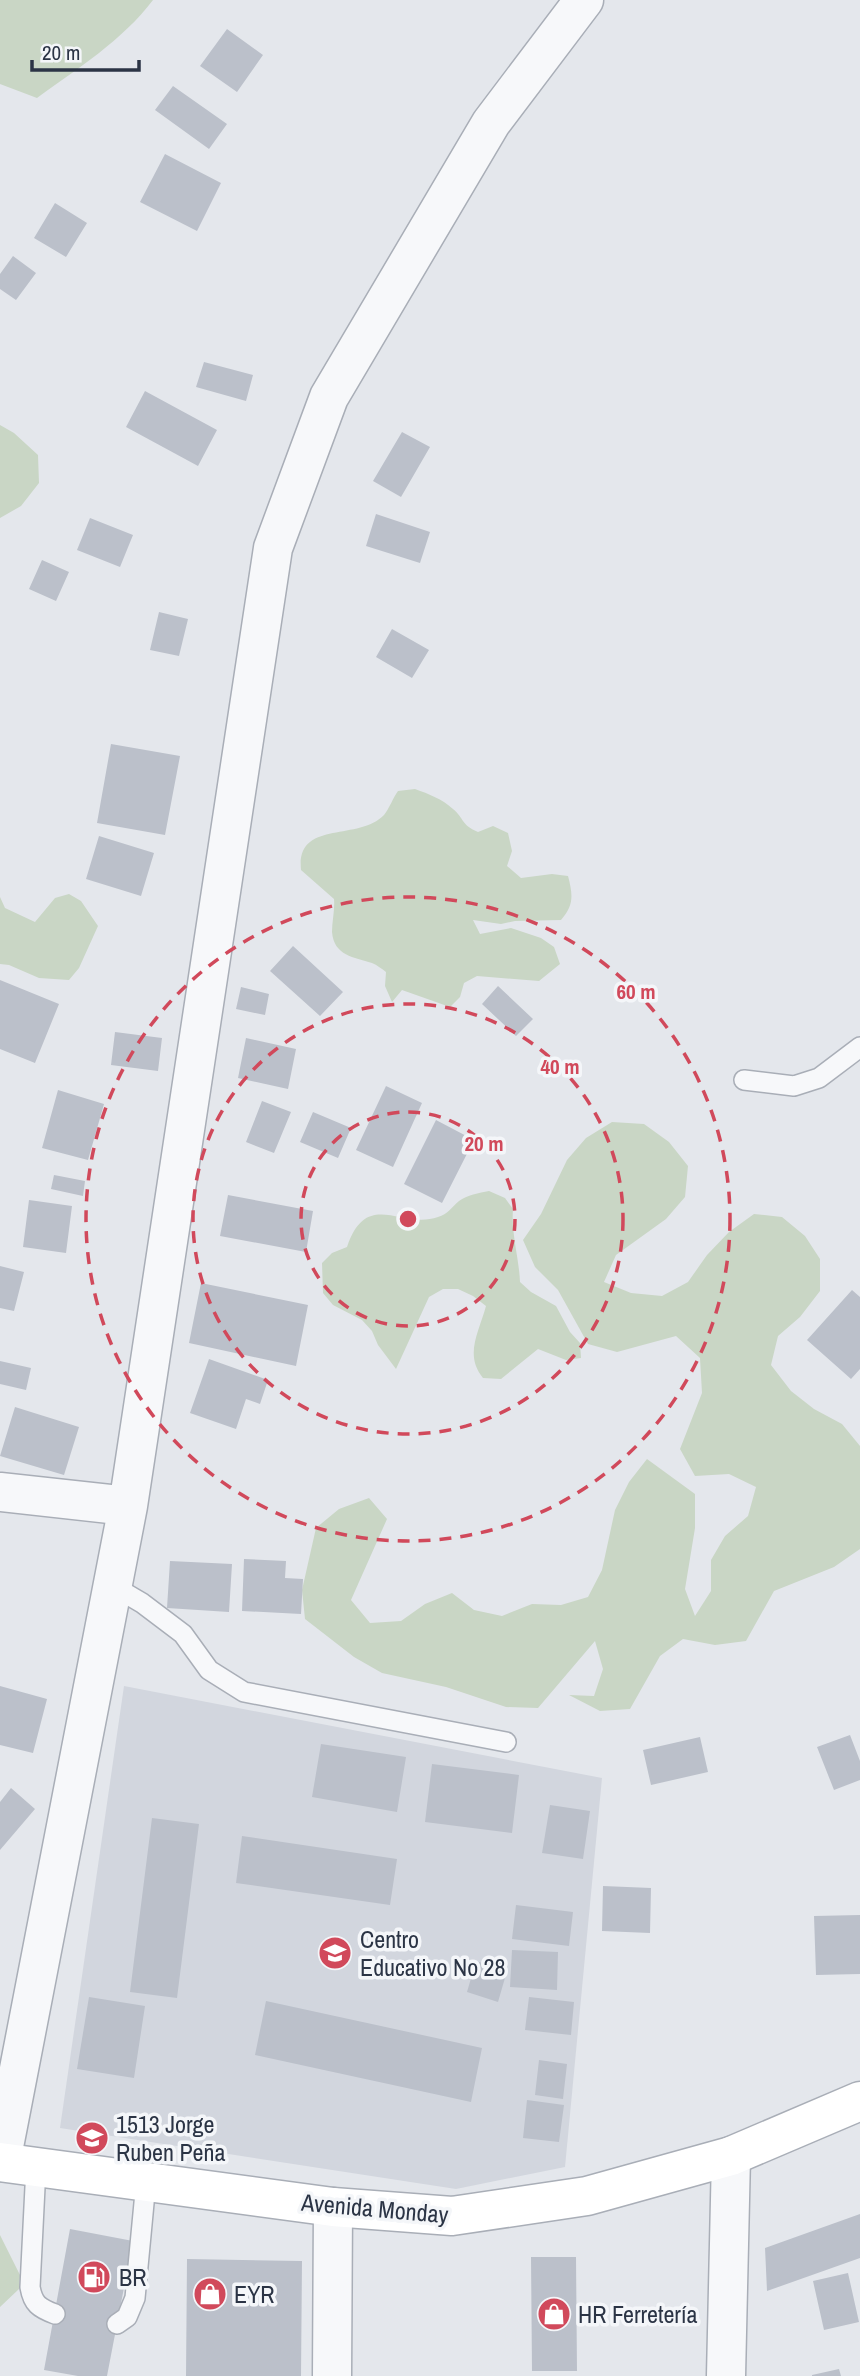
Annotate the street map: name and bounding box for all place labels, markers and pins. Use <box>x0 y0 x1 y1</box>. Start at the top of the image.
centre of rings <box>396 1207 420 1231</box>
place label: Centro Educativo No 28 <box>360 1923 506 1983</box>
school or university icon: Centro Educativo No 28 <box>316 1934 354 1972</box>
place label: 1513 Jorge Ruben Peña <box>116 2108 225 2168</box>
school or university icon: 1513 Jorge Ruben Peña <box>73 2119 111 2157</box>
fuel station icon: BR <box>75 2258 113 2296</box>
place label: BR <box>119 2261 146 2293</box>
shop icon: EYR <box>191 2275 229 2313</box>
place label: EYR <box>234 2278 274 2310</box>
shop icon: HR Ferretería <box>535 2295 573 2333</box>
place label: HR Ferretería <box>578 2298 697 2330</box>

